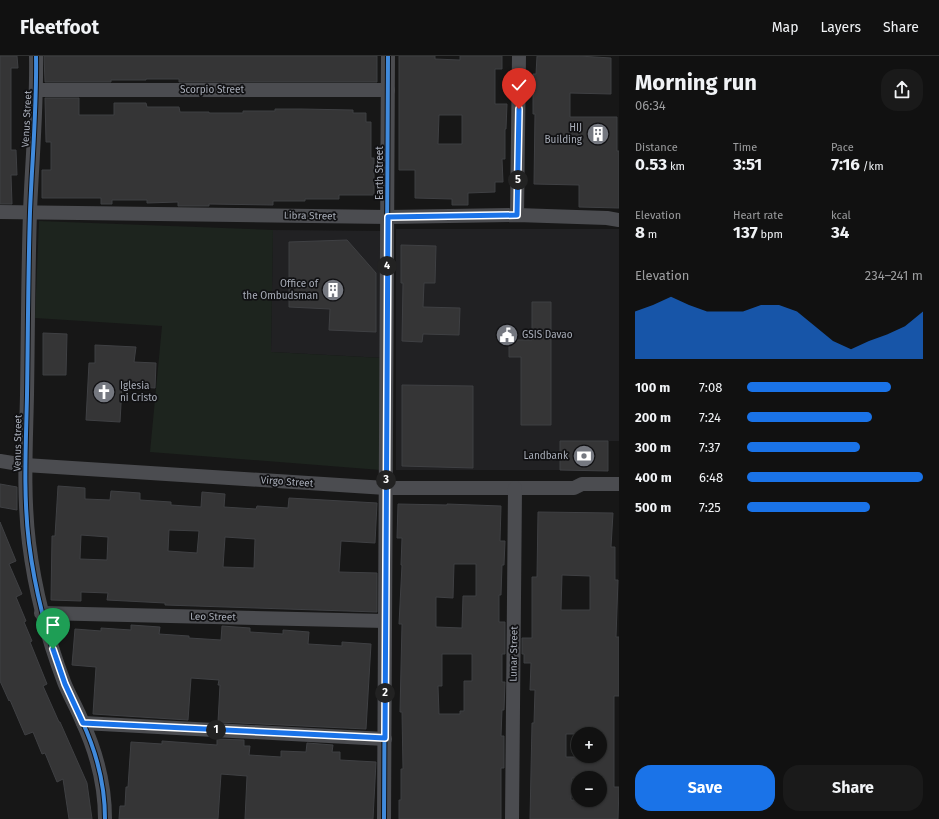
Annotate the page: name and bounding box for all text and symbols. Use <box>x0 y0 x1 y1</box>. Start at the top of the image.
text: Fleetfoot <box>20 16 99 39</box>
text: Map <box>772 19 798 36</box>
text: Layers <box>820 19 861 36</box>
text: Share <box>883 19 919 36</box>
pin <box>502 68 536 109</box>
text: Morning run <box>635 69 757 96</box>
button: share <box>881 69 923 111</box>
icon: check <box>508 74 530 96</box>
street label: Scorpio Street <box>180 84 244 96</box>
street label: Venus Street <box>20 90 35 148</box>
text: 06:34 <box>635 98 666 113</box>
building icon: HIJ Building <box>585 121 611 147</box>
place label: HIJ Building <box>545 122 583 146</box>
text: Distance <box>635 141 678 154</box>
text: Time <box>733 141 757 154</box>
text: Pace <box>831 141 854 154</box>
street label: Earth Street <box>374 146 386 200</box>
text: 0.53 <box>635 154 667 175</box>
text: 3:51 <box>733 154 762 175</box>
text: 7:16 <box>831 154 860 175</box>
text: km <box>667 160 685 173</box>
text: /km <box>860 160 884 173</box>
pin: 5 <box>508 170 528 190</box>
text: 5 <box>515 173 521 186</box>
text: Elevation <box>635 209 681 222</box>
text: Heart rate <box>733 209 783 222</box>
text: kcal <box>831 209 851 222</box>
street label: Libra Street <box>284 210 337 222</box>
text: 8 <box>635 222 645 243</box>
text: 137 <box>733 222 758 243</box>
text: 34 <box>831 222 849 243</box>
text: m <box>645 228 657 241</box>
text: bpm <box>758 228 783 241</box>
pin: 4 <box>377 256 397 276</box>
text: 4 <box>384 259 390 272</box>
text: Elevation <box>635 268 689 283</box>
text: 234–241 m <box>865 268 923 283</box>
building icon: Office of the Ombudsman <box>320 277 346 303</box>
place label: Office of the Ombudsman <box>243 278 319 302</box>
public building icon: GSIS Davao <box>494 322 520 348</box>
place label: GSIS Davao <box>522 329 573 341</box>
church icon: Iglesia ni Cristo <box>91 379 117 405</box>
place label: Iglesia ni Cristo <box>120 380 158 404</box>
text: 100 m <box>635 380 670 395</box>
text: 7:08 <box>699 380 722 395</box>
text: 200 m <box>635 410 671 425</box>
text: 7:24 <box>699 410 721 425</box>
street label: Venus Street <box>12 414 25 472</box>
text: 300 m <box>635 440 671 455</box>
text: 7:37 <box>699 440 720 455</box>
bank icon: Landbank <box>571 443 597 469</box>
place label: Landbank <box>524 450 569 462</box>
pin: 3 <box>376 470 396 490</box>
text: 400 m <box>635 470 672 485</box>
text: 6:48 <box>699 470 723 485</box>
text: 3 <box>383 473 389 486</box>
street label: Virgo Street <box>260 474 314 490</box>
text: 500 m <box>635 500 671 515</box>
text: 7:25 <box>699 500 721 515</box>
pin <box>36 608 70 649</box>
street label: Leo Street <box>190 611 236 623</box>
icon: arrive <box>42 614 64 636</box>
street label: Lunar Street <box>508 626 520 682</box>
pin: 2 <box>375 683 395 703</box>
text: 2 <box>382 686 388 699</box>
pin: 1 <box>206 720 226 740</box>
text: 1 <box>213 723 219 736</box>
map controls <box>571 727 607 807</box>
button: + <box>571 727 607 763</box>
button: Save <box>635 765 775 811</box>
button: Share <box>783 765 923 811</box>
button: − <box>571 771 607 807</box>

